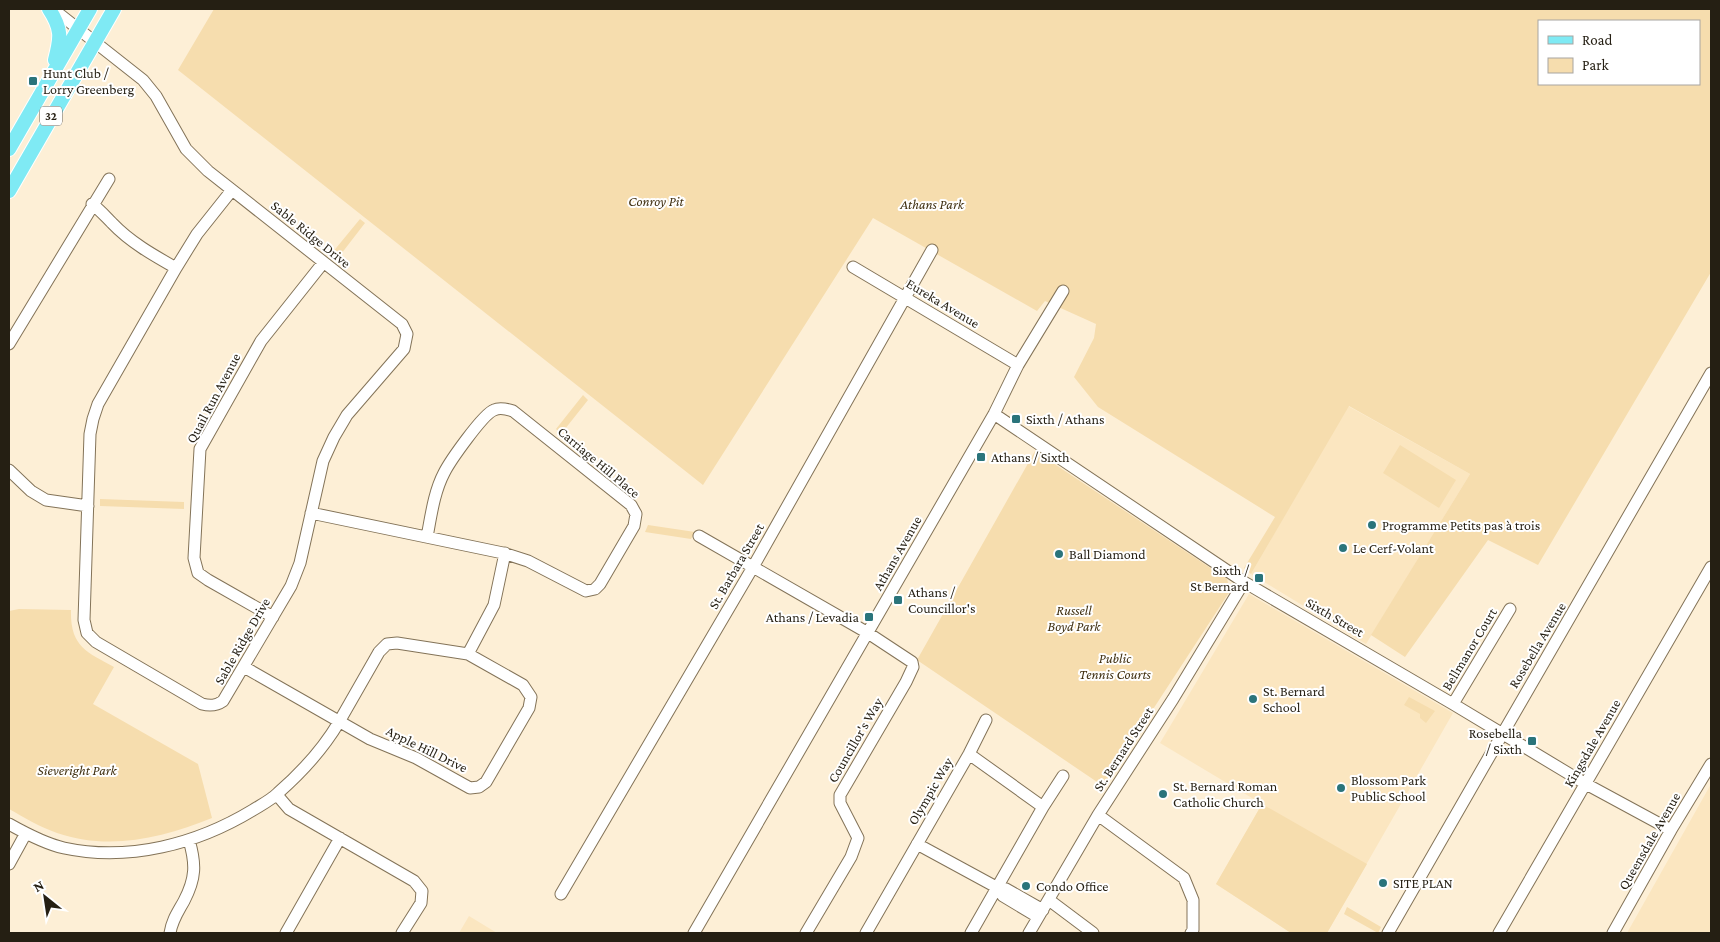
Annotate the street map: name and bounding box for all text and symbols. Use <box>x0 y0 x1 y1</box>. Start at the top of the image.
legend <box>1538 20 1700 85</box>
text: Road <box>1582 32 1613 48</box>
text: Park <box>1582 57 1609 73</box>
place label: Hunt Club / Lorry Greenberg <box>43 65 134 97</box>
marker: Hunt Club / Lorry Greenberg <box>27 75 39 87</box>
road number: 32 <box>40 106 62 125</box>
park label: Conroy Pit <box>628 193 685 209</box>
park label: Athans Park <box>899 196 965 212</box>
street label: Sable Ridge Drive <box>268 197 354 271</box>
street label: Eureka Avenue <box>903 275 983 331</box>
street label: Quail Run Avenue <box>183 350 243 446</box>
place label: Sixth / Athans <box>1026 411 1105 427</box>
marker: Sixth / Athans <box>1010 413 1022 425</box>
street label: Carriage Hill Place <box>555 423 643 501</box>
place label: Athans / Sixth <box>991 449 1070 465</box>
marker: Athans / Sixth <box>975 451 987 463</box>
street label: Athans Avenue <box>869 513 925 593</box>
place label: Programme Petits pas à trois <box>1382 517 1540 533</box>
marker: Programme Petits pas à trois <box>1366 519 1378 531</box>
street label: St. Barbara Street <box>705 520 767 612</box>
place label: Le Cerf-Volant <box>1353 540 1434 556</box>
marker: Le Cerf-Volant <box>1337 542 1349 554</box>
place label: Ball Diamond <box>1069 546 1146 562</box>
marker: Ball Diamond <box>1053 548 1065 560</box>
place label: Sixth / St Bernard <box>1190 562 1250 594</box>
marker: Sixth / St Bernard <box>1253 572 1265 584</box>
place label: Athans / Councillor's <box>908 584 976 616</box>
marker: Athans / Councillor's <box>892 594 904 606</box>
street label: Sixth Street <box>1303 594 1367 640</box>
street label: Sable Ridge Drive <box>211 595 273 687</box>
street label: Rosebella Avenue <box>1505 599 1569 691</box>
park label: Russell Boyd Park <box>1048 602 1101 634</box>
street label: Bellmanor Court <box>1438 605 1500 693</box>
place label: Athans / Levadia <box>766 609 860 625</box>
marker: Athans / Levadia <box>863 611 875 623</box>
park label: Public Tennis Courts <box>1079 650 1152 682</box>
place label: St. Bernard School <box>1263 683 1325 715</box>
marker: St. Bernard School <box>1247 693 1259 705</box>
street label: Councillor's Way <box>824 694 886 785</box>
street label: Kingsdale Avenue <box>1560 696 1624 790</box>
street label: St. Bernard Street <box>1090 704 1156 794</box>
street label: Apple Hill Drive <box>384 722 470 776</box>
place label: Rosebella / Sixth <box>1469 725 1523 757</box>
marker: Rosebella / Sixth <box>1526 735 1538 747</box>
street label: Olympic Way <box>904 754 956 828</box>
park label: Sieveright Park <box>37 762 118 778</box>
place label: Blossom Park Public School <box>1351 772 1426 804</box>
place label: St. Bernard Roman Catholic Church <box>1173 778 1278 810</box>
marker: Blossom Park Public School <box>1335 782 1347 794</box>
marker: St. Bernard Roman Catholic Church <box>1157 788 1169 800</box>
street label: Queensdale Avenue <box>1615 790 1683 892</box>
north arrow <box>20 872 70 922</box>
place label: SITE PLAN <box>1393 875 1453 891</box>
text: N <box>30 876 47 895</box>
marker: SITE PLAN <box>1377 877 1389 889</box>
place label: Condo Office <box>1036 878 1109 894</box>
marker: Condo Office <box>1020 880 1032 892</box>

